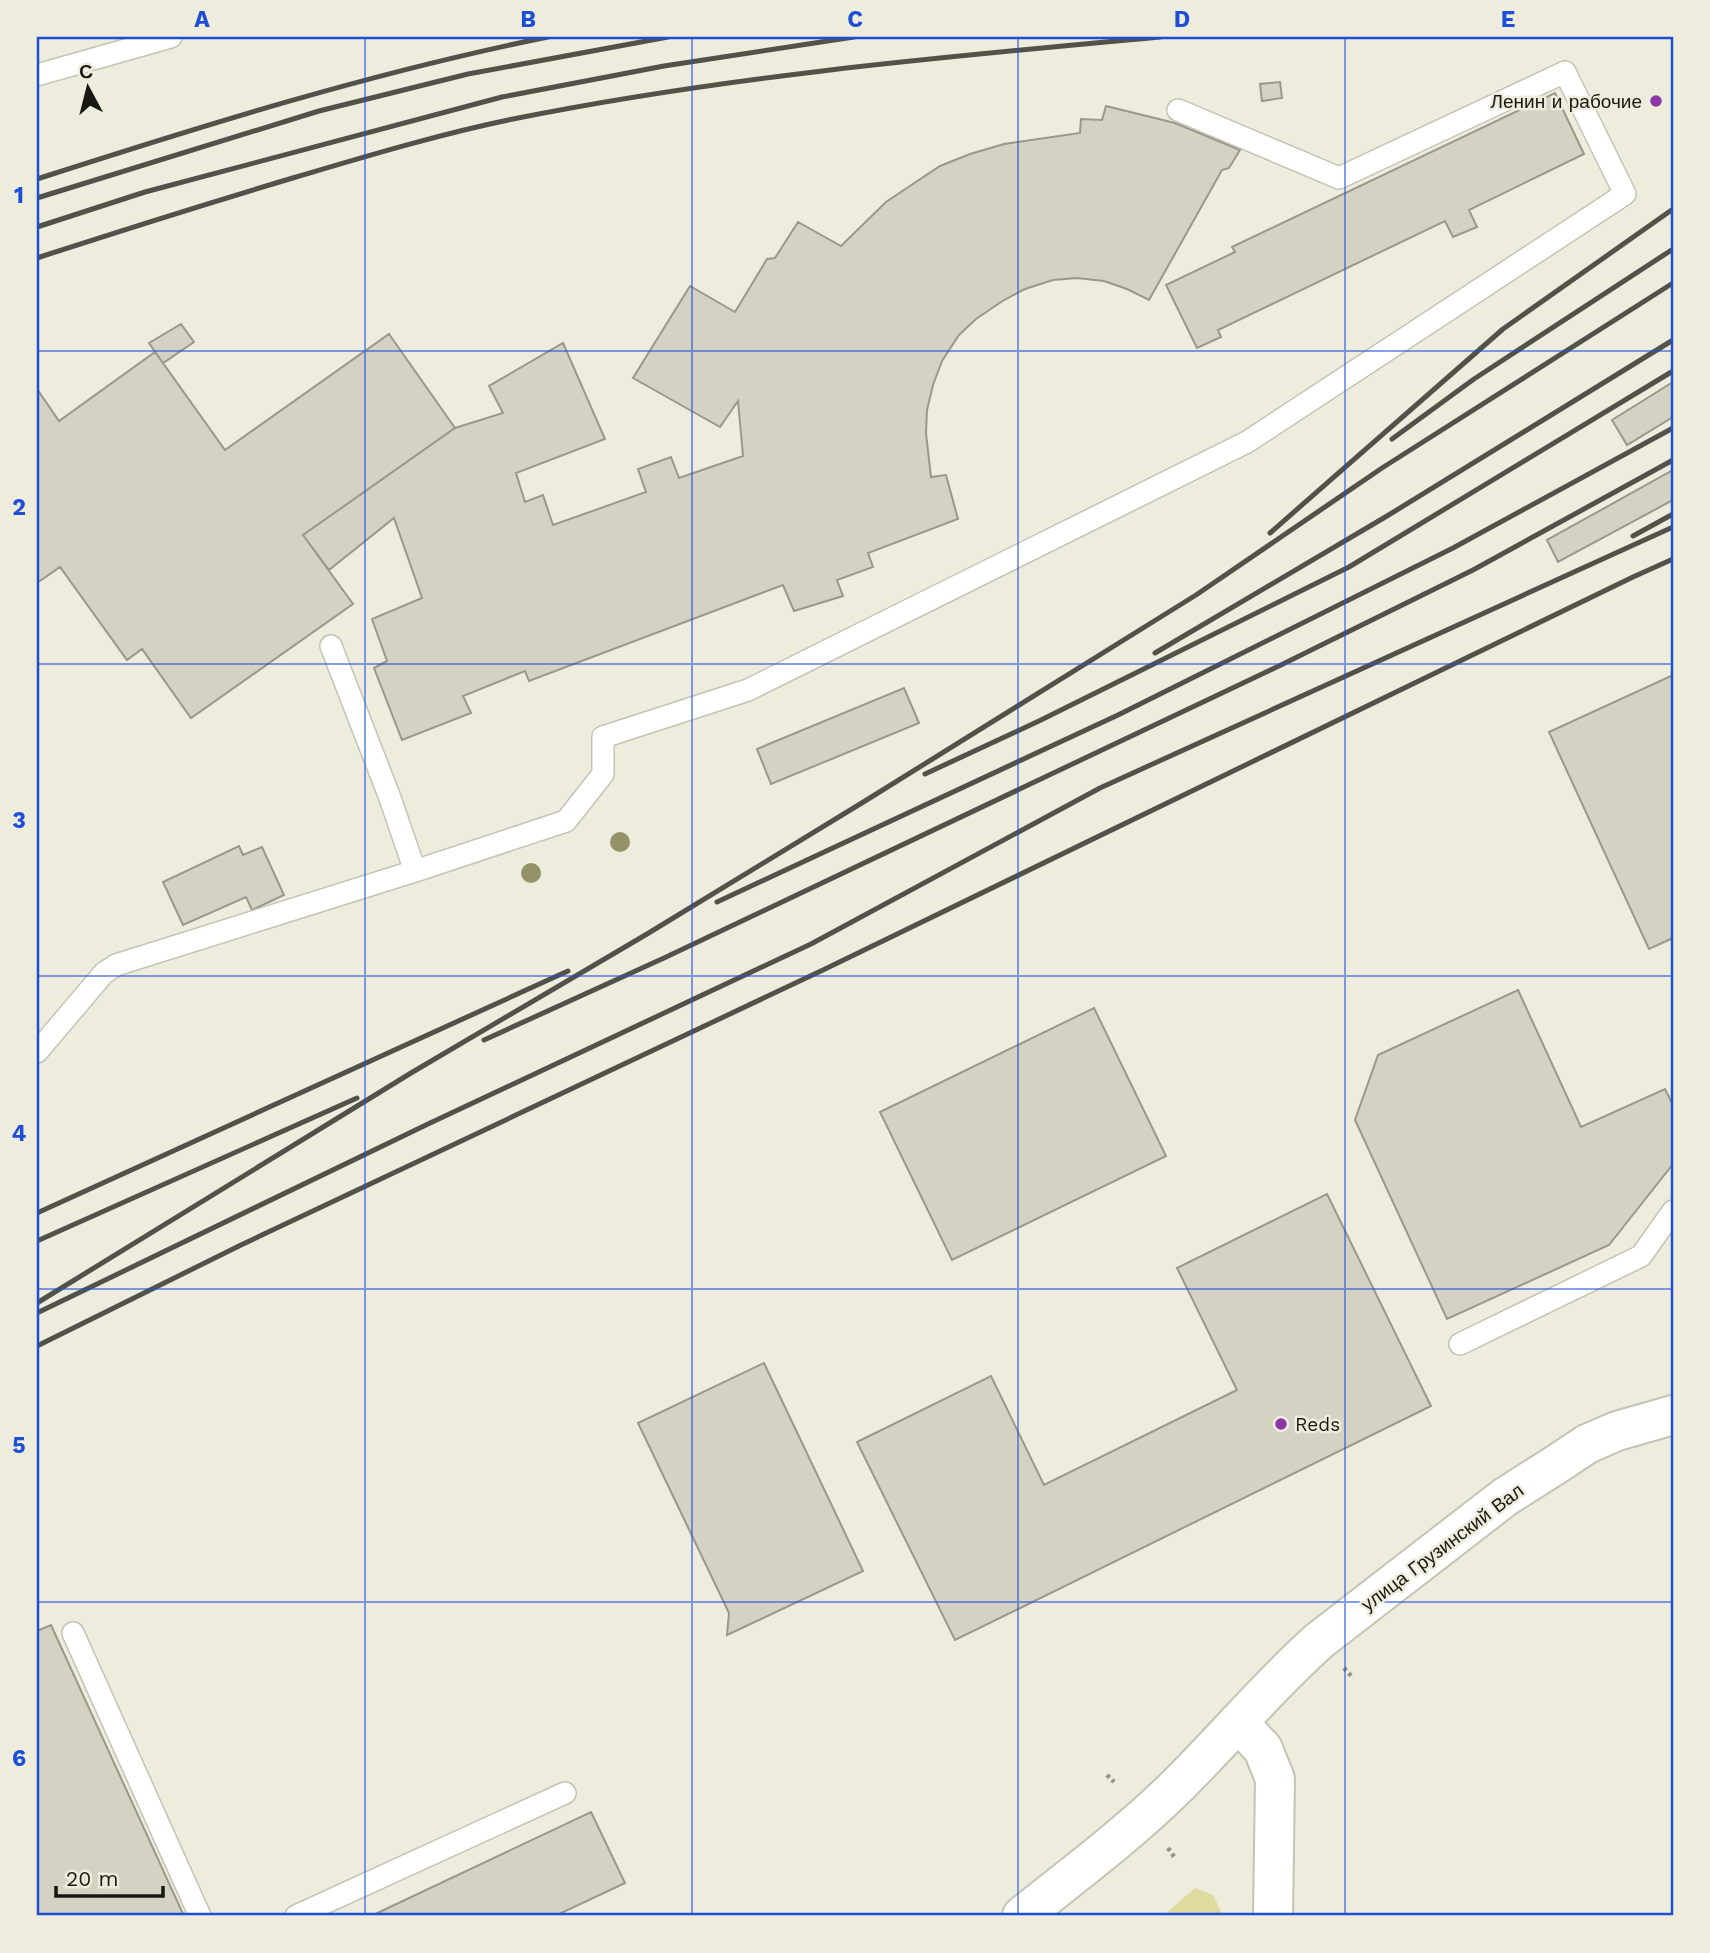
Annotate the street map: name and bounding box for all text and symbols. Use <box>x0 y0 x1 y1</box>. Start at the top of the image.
text: A <box>194 6 210 33</box>
text: B <box>520 6 536 33</box>
text: C <box>847 6 863 33</box>
text: D <box>1174 6 1190 33</box>
text: E <box>1501 6 1515 33</box>
north arrow <box>52 52 122 122</box>
text: С <box>78 59 94 84</box>
place label: Ленин и рабочие <box>1491 90 1642 113</box>
marker: Ленин и рабочие <box>1648 93 1664 109</box>
text: 1 <box>14 182 24 209</box>
text: 2 <box>12 494 26 521</box>
text: 3 <box>12 807 26 834</box>
text: 4 <box>12 1120 27 1147</box>
place label: Reds <box>1295 1413 1340 1436</box>
marker: Reds <box>1273 1416 1289 1432</box>
text: 5 <box>12 1432 26 1459</box>
street label: улица Грузинский Вал <box>1357 1479 1528 1616</box>
text: 6 <box>12 1745 26 1772</box>
scale bar <box>56 1855 163 1899</box>
text: 20 m <box>66 1866 118 1891</box>

